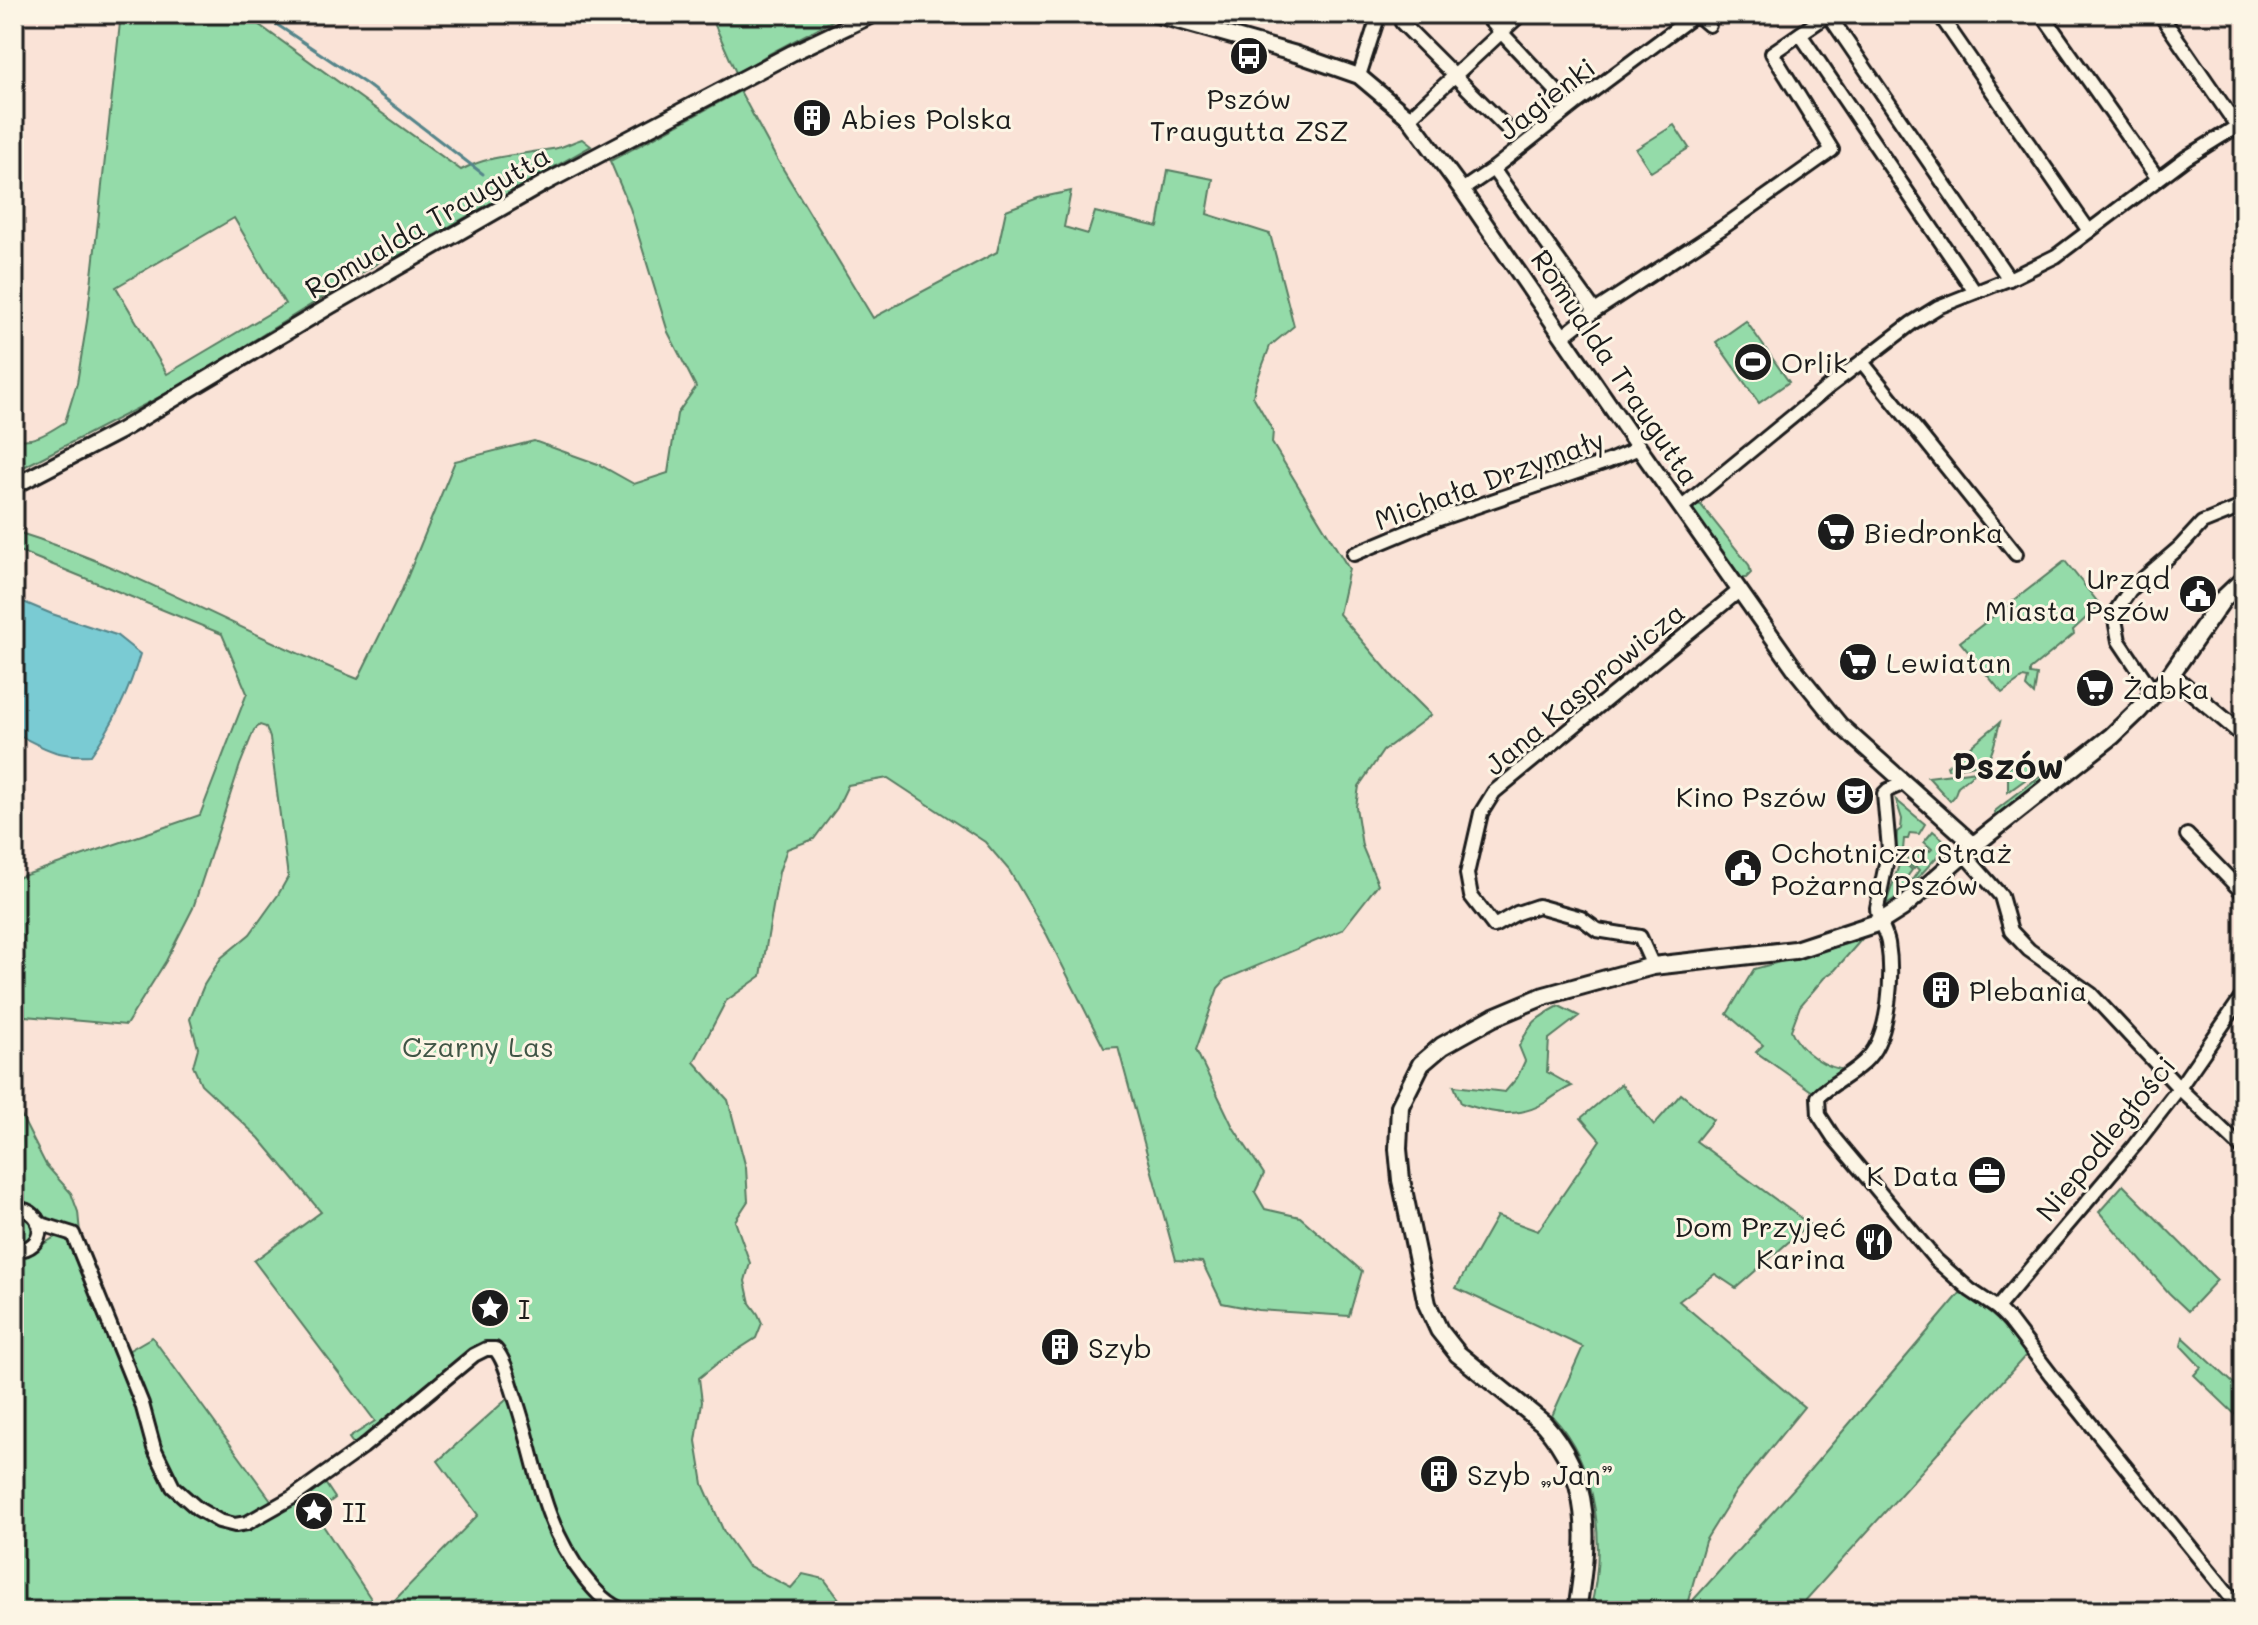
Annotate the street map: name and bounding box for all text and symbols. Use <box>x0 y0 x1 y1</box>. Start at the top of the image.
bus stop icon: Pszów Traugutta ZSZ <box>1228 35 1270 77</box>
street label: Jagienki <box>1490 49 1602 147</box>
place label: Pszów Traugutta ZSZ <box>1150 80 1348 148</box>
building icon: Abies Polska <box>791 97 833 139</box>
place label: Abies Polska <box>840 100 1012 136</box>
street label: Romualda Traugutta <box>298 136 556 306</box>
street label: Romualda Traugutta <box>1524 242 1708 492</box>
sports icon: Orlik <box>1732 341 1774 383</box>
place label: Orlik <box>1781 344 1848 380</box>
street label: Michała Drzymały <box>1369 421 1609 537</box>
supermarket icon: Biedronka <box>1815 511 1857 553</box>
place label: Biedronka <box>1864 514 2004 550</box>
place label: Urząd Miasta Pszów <box>1985 560 2170 628</box>
public building icon: Urząd Miasta Pszów <box>2177 573 2219 615</box>
street label: Jana Kasprowicza <box>1476 594 1692 782</box>
supermarket icon: Lewiatan <box>1837 641 1879 683</box>
place label: Lewiatan <box>1886 644 2011 680</box>
supermarket icon: Żabka <box>2074 667 2116 709</box>
place label: Żabka <box>2123 670 2209 706</box>
district label: Pszów <box>1952 741 2064 788</box>
theatre icon: Kino Pszów <box>1834 775 1876 817</box>
place label: Kino Pszów <box>1676 778 1827 814</box>
place label: Ochotnicza Straż Pożarna Pszów <box>1771 834 2012 902</box>
public building icon: Ochotnicza Straż Pożarna Pszów <box>1722 847 1764 889</box>
building icon: Plebania <box>1920 969 1962 1011</box>
place label: Plebania <box>1969 972 2087 1008</box>
park label: Czarny Las <box>402 1028 554 1064</box>
street label: Niepodległości <box>2027 1048 2183 1228</box>
office icon: K Data <box>1966 1154 2008 1196</box>
place label: K Data <box>1867 1157 1959 1193</box>
place label: Dom Przyjęć Karina <box>1674 1208 1846 1276</box>
restaurant icon: Dom Przyjęć Karina <box>1853 1221 1895 1263</box>
place icon: I <box>469 1287 511 1329</box>
place label: I <box>518 1290 530 1326</box>
building icon: Szyb <box>1039 1326 1081 1368</box>
place label: Szyb <box>1088 1329 1152 1365</box>
building icon: Szyb „Jan” <box>1418 1453 1460 1495</box>
place label: Szyb „Jan” <box>1467 1456 1614 1492</box>
place icon: II <box>293 1490 335 1532</box>
place label: II <box>342 1493 367 1529</box>

